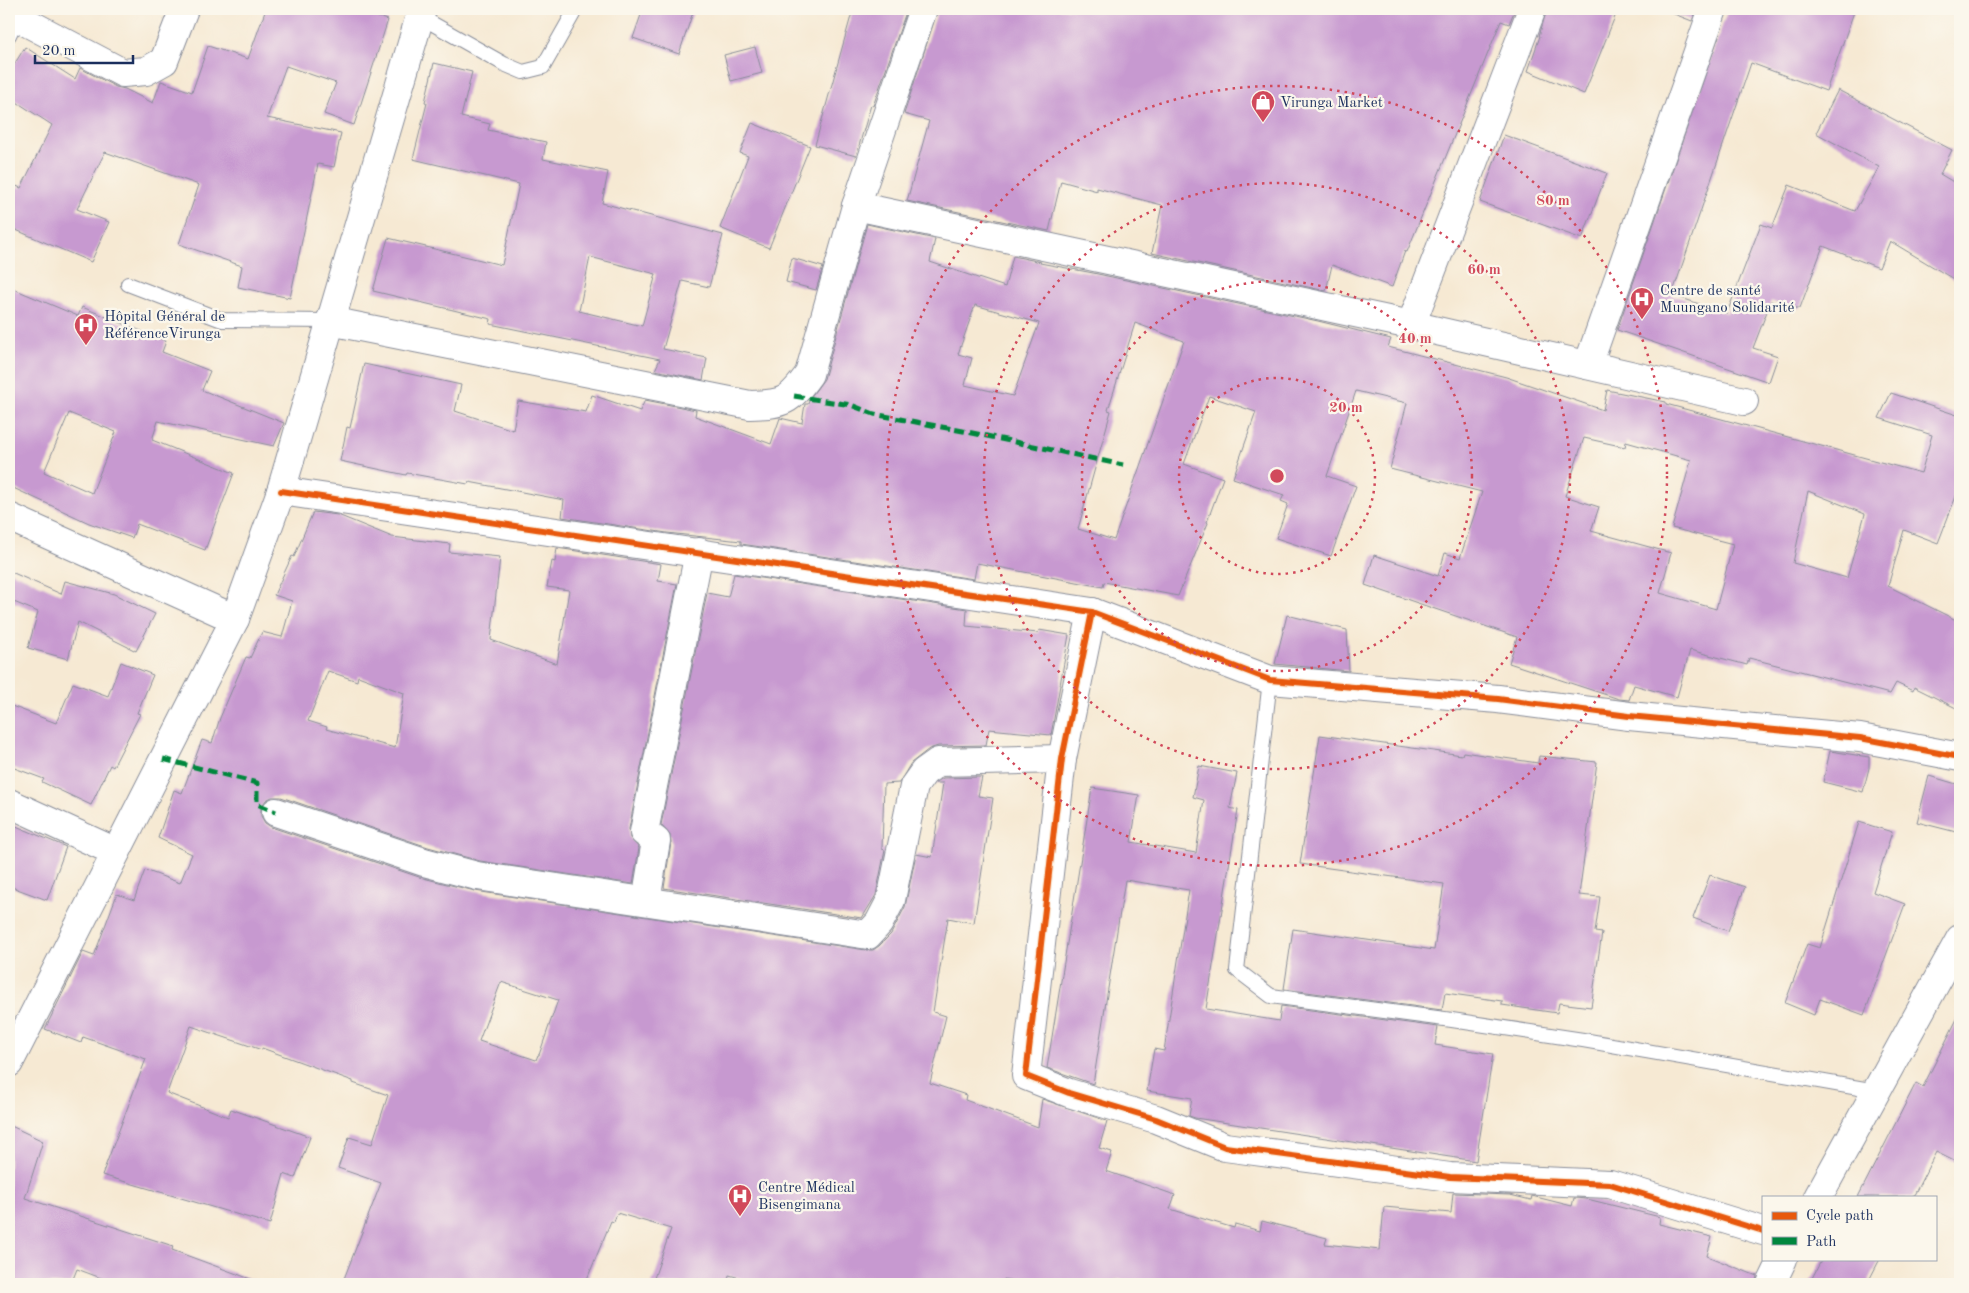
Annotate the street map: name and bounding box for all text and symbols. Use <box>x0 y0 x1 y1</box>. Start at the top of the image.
scale bar <box>35 32 132 64</box>
text: 20 m <box>42 44 76 59</box>
shop icon: Virunga Market <box>1250 89 1276 123</box>
place label: Virunga Market <box>1280 96 1383 111</box>
text: 80 m <box>1536 194 1570 209</box>
text: 60 m <box>1467 263 1501 278</box>
place label: Centre de santé Muungano Solidarité <box>1660 284 1794 316</box>
hospital icon: Centre de santé Muungano Solidarité <box>1629 286 1655 320</box>
place label: Hôpital Général de RéférenceVirunga <box>104 310 225 342</box>
hospital icon: Hôpital Général de RéférenceVirunga <box>73 312 99 346</box>
text: 40 m <box>1398 332 1432 347</box>
text: 20 m <box>1329 401 1363 416</box>
centre of rings <box>1268 467 1286 485</box>
place label: Centre Médical Bisengimana <box>758 1181 855 1213</box>
hospital icon: Centre Médical Bisengimana <box>727 1183 753 1217</box>
legend <box>1762 1196 1936 1260</box>
text: Cycle path <box>1806 1209 1874 1224</box>
text: Path <box>1806 1235 1836 1250</box>

